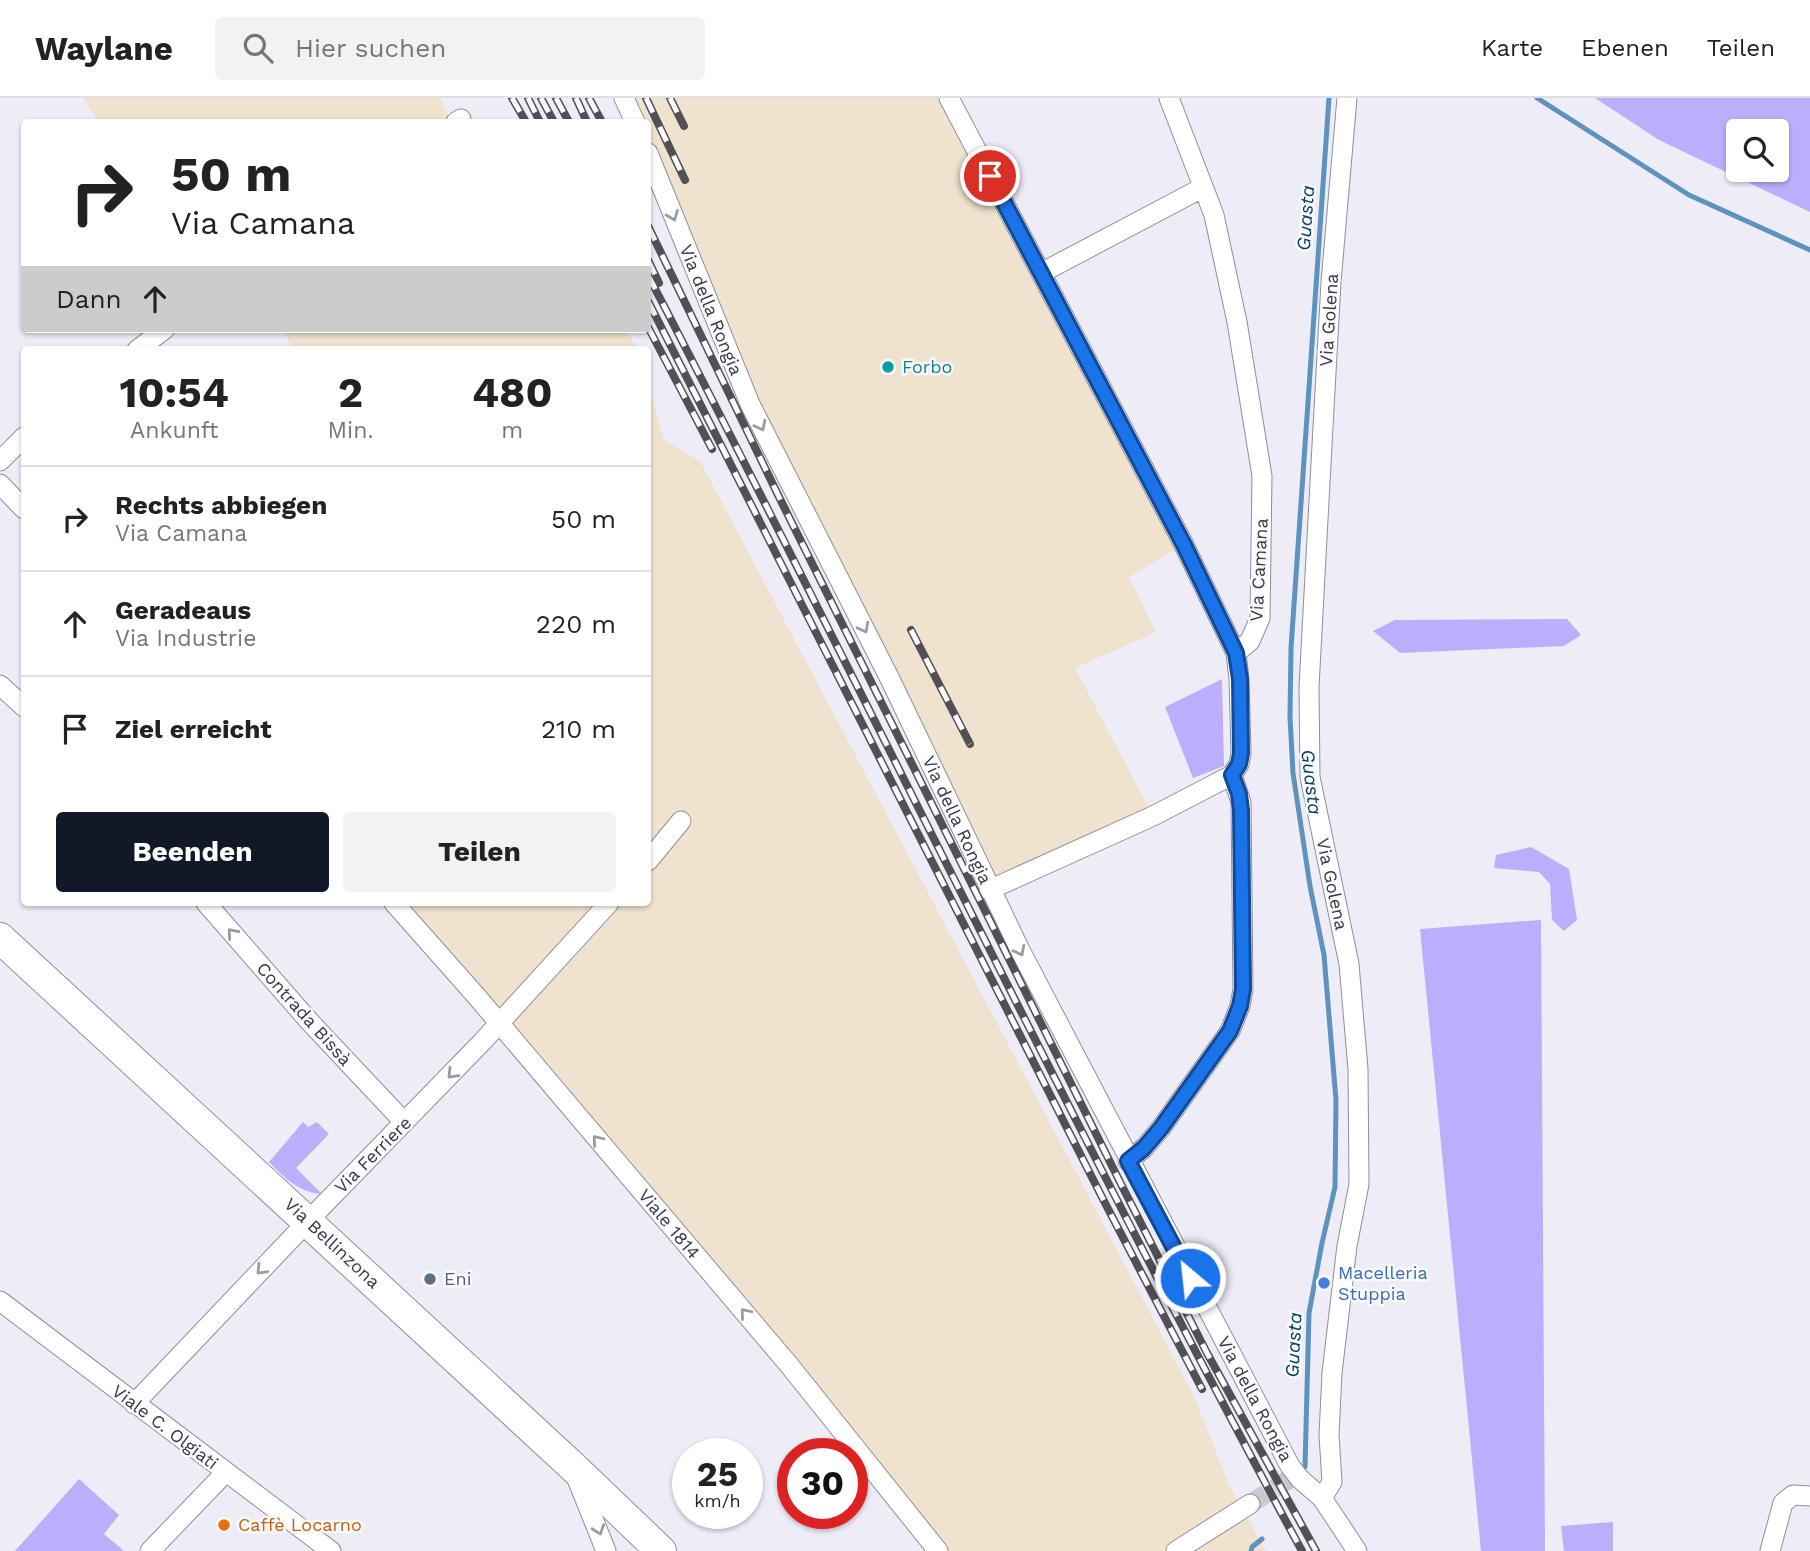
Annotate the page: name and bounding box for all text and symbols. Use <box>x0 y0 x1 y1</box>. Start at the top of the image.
search box <box>215 17 705 80</box>
text: Waylane <box>35 29 173 68</box>
icon: search <box>239 29 277 67</box>
text: Hier suchen <box>295 33 446 63</box>
text: Karte <box>1481 34 1543 62</box>
text: Ebenen <box>1581 34 1669 62</box>
text: Teilen <box>1707 34 1775 62</box>
map controls <box>1726 119 1789 182</box>
button: search <box>1726 119 1789 182</box>
text: 50 m <box>171 145 291 203</box>
pin <box>960 146 1020 206</box>
icon: right <box>56 147 147 238</box>
icon: arrive <box>971 157 1009 195</box>
water label: Guasta <box>1292 184 1319 251</box>
text: Via Camana <box>171 204 355 242</box>
one-way arrow <box>664 209 678 221</box>
street label: Via della Rongia <box>676 241 747 378</box>
street label: Via Golena <box>1315 273 1342 367</box>
icon: ahead <box>136 280 174 318</box>
text: Dann <box>56 284 122 314</box>
place label: Forbo <box>902 356 952 377</box>
marker: Forbo <box>880 359 896 375</box>
text: 10:54 <box>119 368 229 417</box>
text: 2 <box>338 368 363 417</box>
text: 480 <box>472 368 553 417</box>
text: Ankunft <box>130 417 218 444</box>
text: Min. <box>327 417 374 444</box>
text: m <box>501 417 523 444</box>
one-way arrow <box>752 419 766 431</box>
text: Rechts abbiegen <box>115 490 327 520</box>
icon: right <box>56 500 94 538</box>
text: 50 m <box>551 504 616 534</box>
street label: Via Camana <box>1245 518 1272 622</box>
text: Via Camana <box>115 520 247 547</box>
text: Geradeaus <box>115 595 251 625</box>
icon: ahead <box>56 605 94 643</box>
text: 220 m <box>536 609 616 639</box>
one-way arrow <box>856 621 870 633</box>
text: Via Industrie <box>115 625 256 652</box>
icon: arrive <box>56 710 94 748</box>
text: Ziel erreicht <box>115 714 272 744</box>
text: 210 m <box>541 714 616 744</box>
water label: Guasta <box>1296 748 1327 816</box>
street label: Via della Rongia <box>919 752 996 887</box>
button: Beenden <box>56 812 329 892</box>
button: Teilen <box>343 812 616 892</box>
street label: Via Golena <box>1313 836 1352 932</box>
one-way arrow <box>228 928 240 941</box>
one-way arrow <box>1012 944 1025 956</box>
street label: Contrada Bissà <box>252 958 356 1070</box>
one-way arrow <box>447 1065 460 1078</box>
street label: Via Ferriere <box>330 1112 415 1197</box>
one-way arrow <box>593 1135 605 1148</box>
street label: Viale 1814 <box>634 1185 705 1263</box>
street label: Via Bellinzona <box>280 1193 385 1292</box>
position arrow <box>1153 1241 1227 1315</box>
one-way arrow <box>256 1262 269 1275</box>
place label: Macelleria Stuppia <box>1338 1262 1428 1304</box>
place label: Eni <box>444 1268 471 1289</box>
marker: Eni <box>422 1271 438 1287</box>
marker: Macelleria Stuppia <box>1316 1275 1332 1291</box>
one-way arrow <box>741 1308 753 1321</box>
water label: Guasta <box>1280 1311 1307 1378</box>
street label: Via della Rongia <box>1214 1332 1297 1465</box>
street label: Viale C. Olgiati <box>108 1380 222 1473</box>
speed limit sign: 30 <box>777 1438 868 1529</box>
text: 25 <box>697 1453 738 1495</box>
text: km/h <box>694 1490 741 1511</box>
place label: Caffè Locarno <box>238 1514 362 1535</box>
marker: Caffè Locarno <box>216 1517 232 1533</box>
one-way arrow <box>591 1524 605 1536</box>

